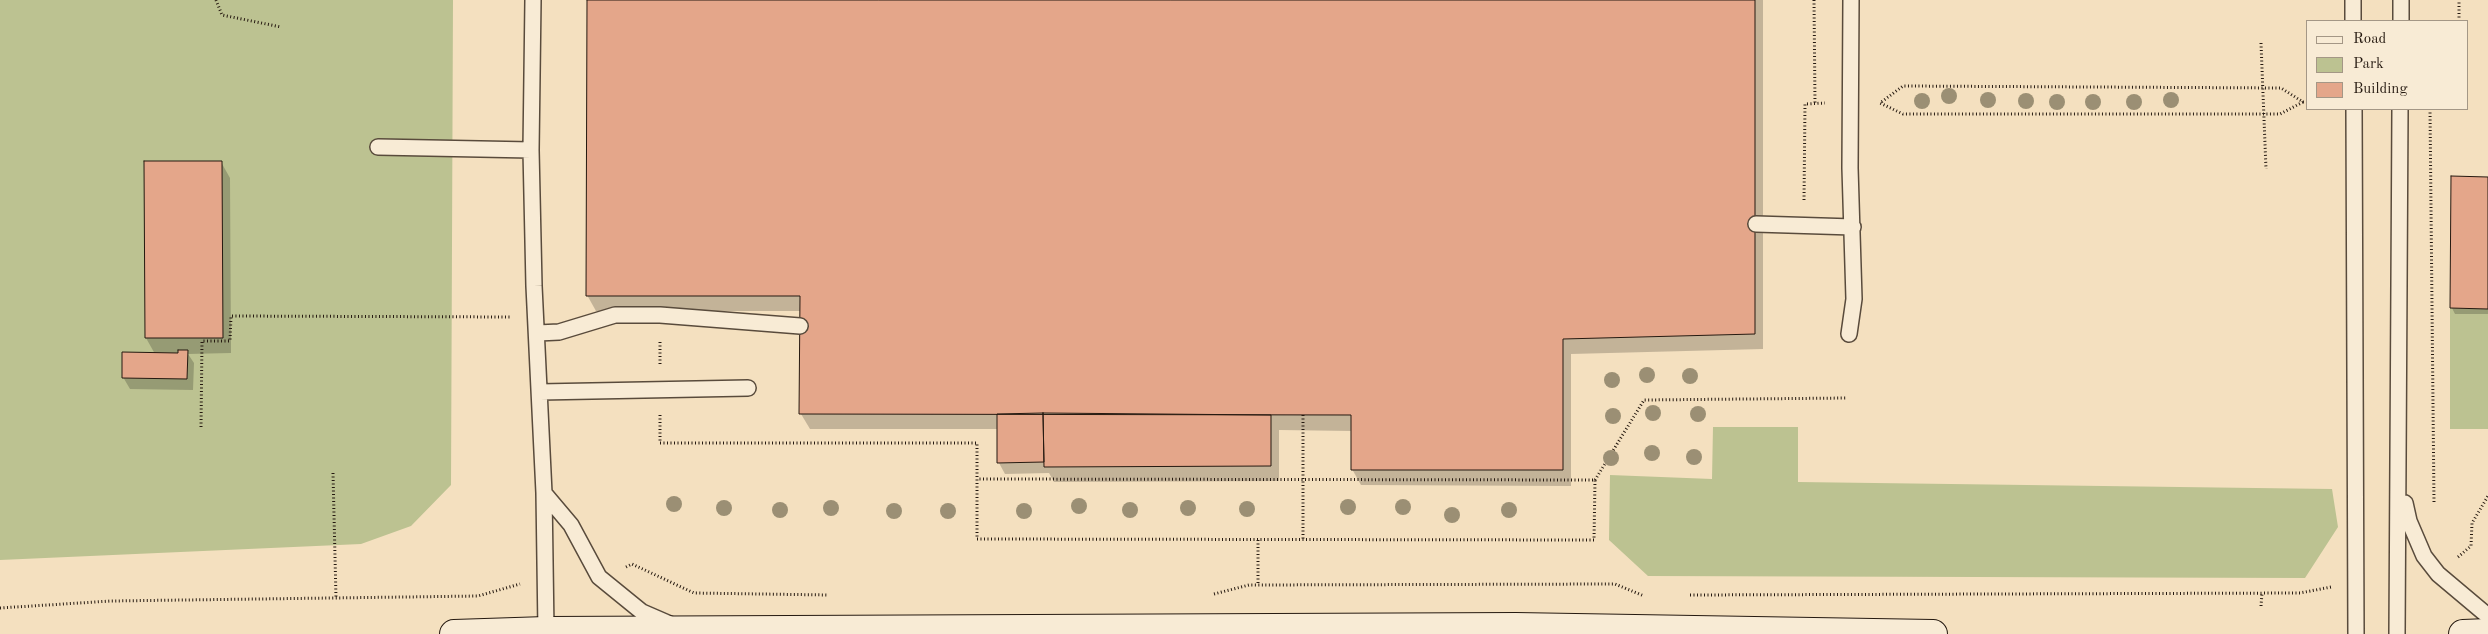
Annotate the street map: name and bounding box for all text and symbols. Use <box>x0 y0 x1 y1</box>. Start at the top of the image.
legend <box>2306 20 2468 110</box>
text: Road <box>2353 32 2386 47</box>
text: Park <box>2353 57 2384 72</box>
text: Building <box>2353 82 2408 97</box>

